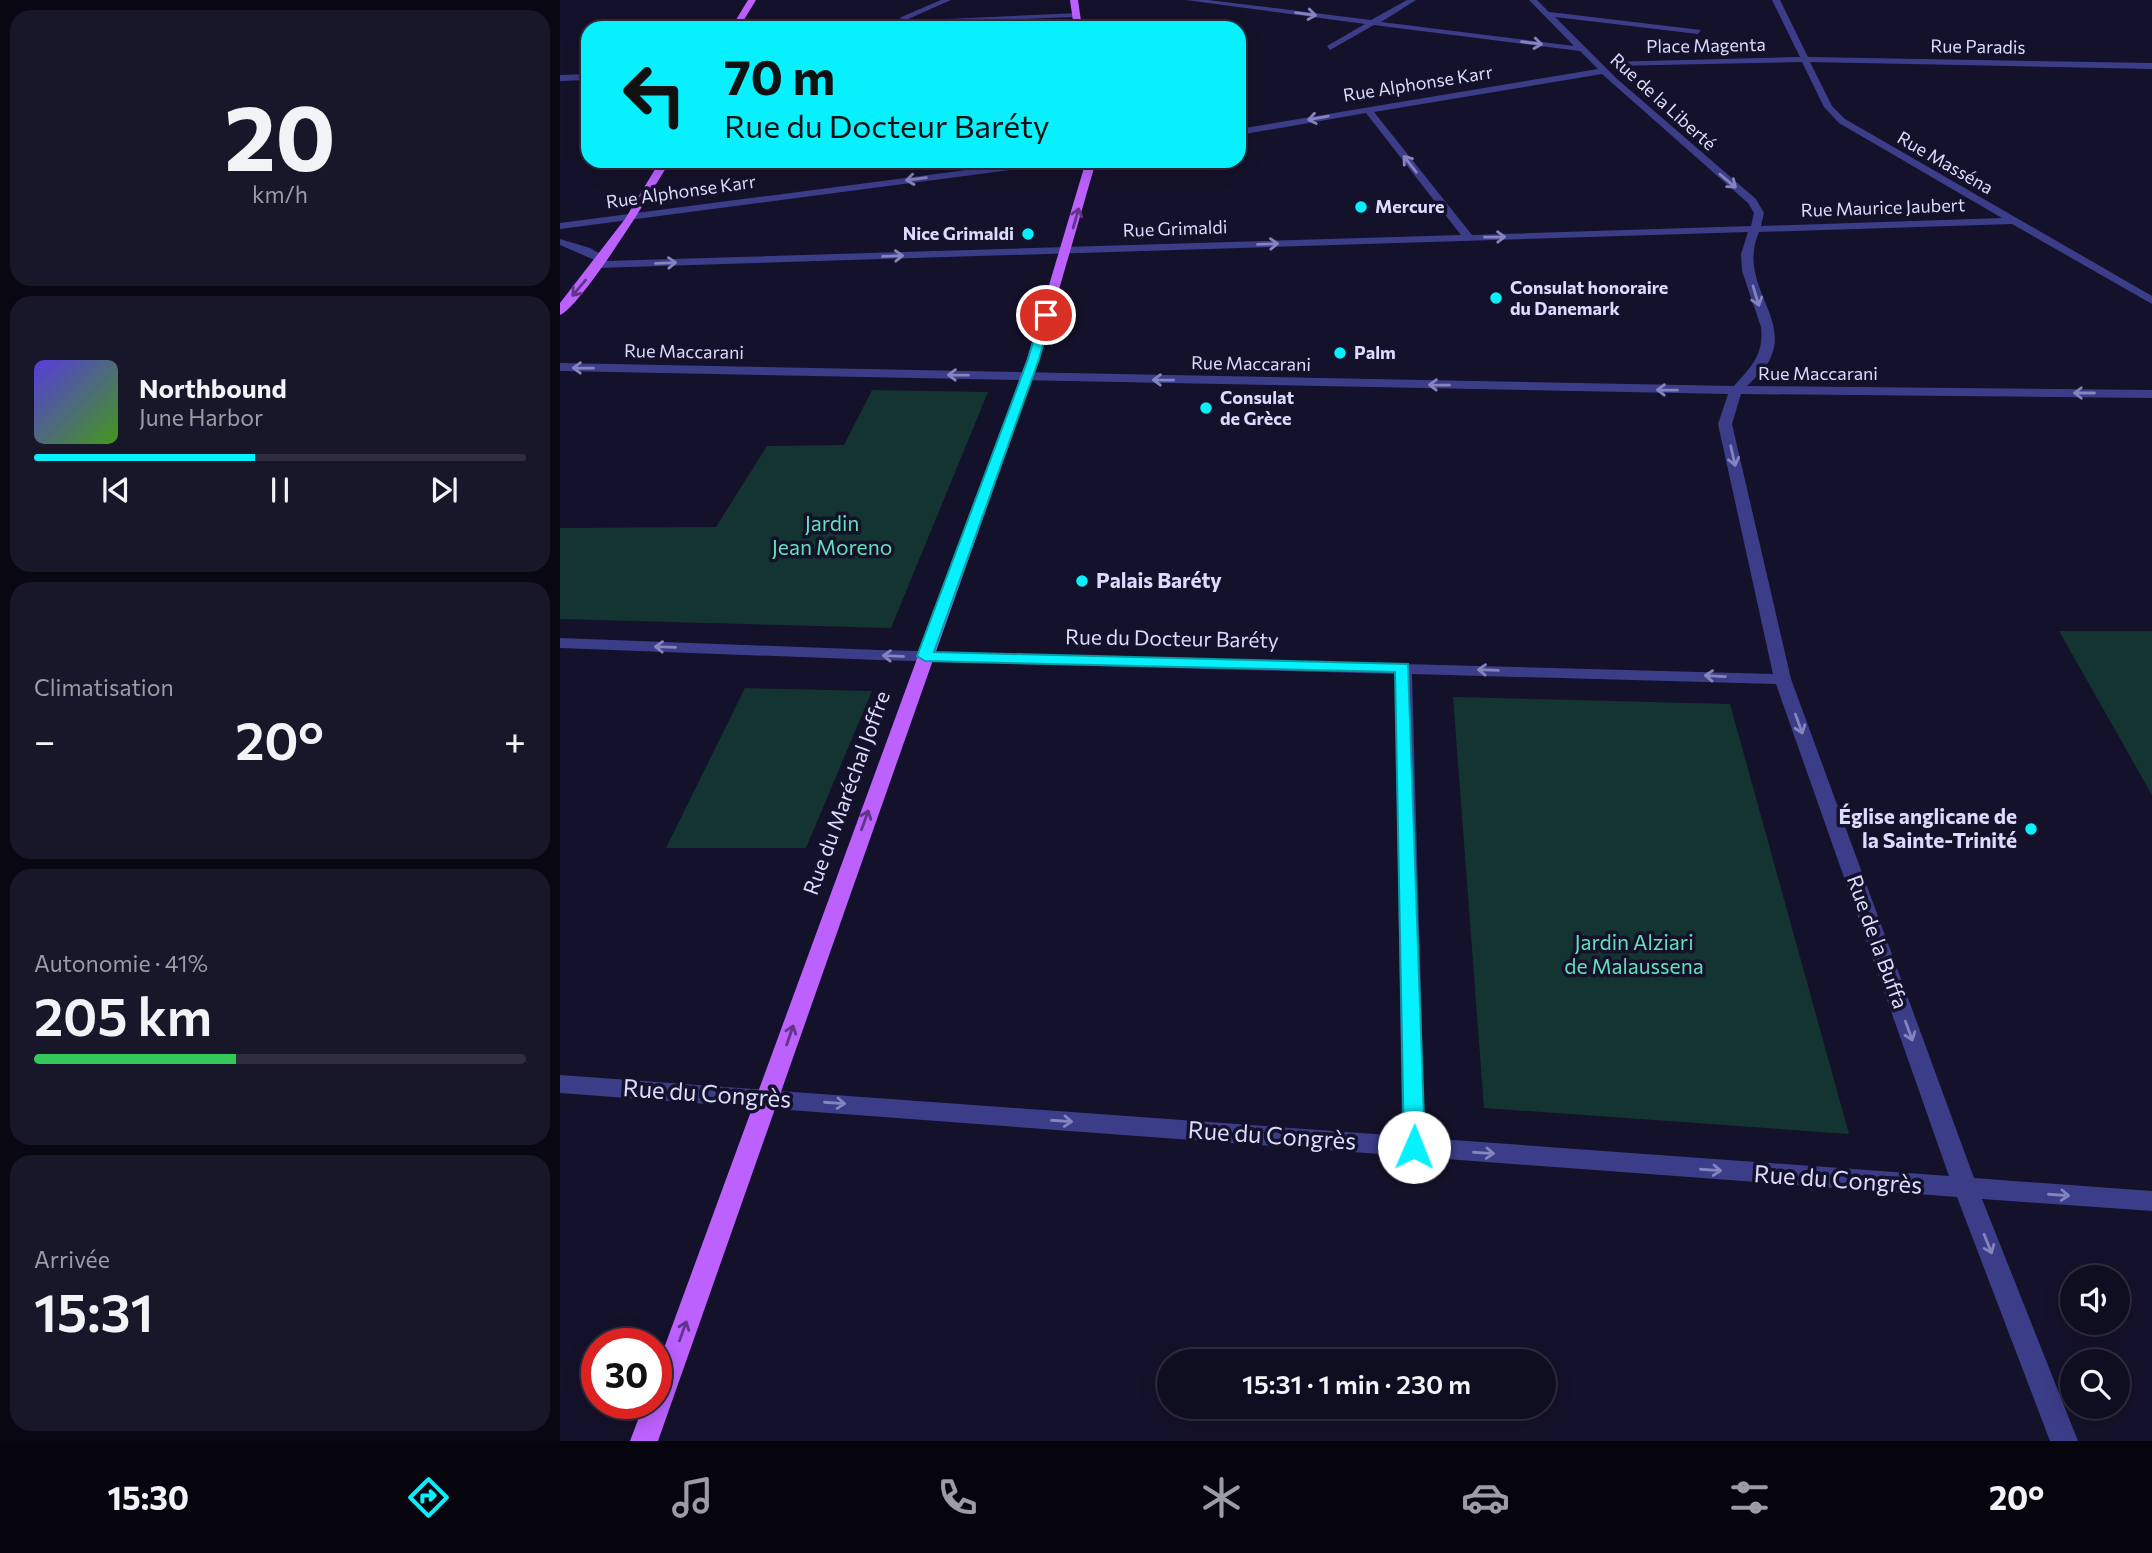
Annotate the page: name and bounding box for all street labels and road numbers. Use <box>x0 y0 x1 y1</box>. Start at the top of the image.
street label: Place Magenta <box>1646 33 1766 57</box>
street label: Rue Paradis <box>1930 34 2026 58</box>
street label: Rue de la Liberté <box>1606 48 1721 155</box>
street label: Rue Alphonse Karr <box>1342 60 1494 106</box>
street label: Rue Masséna <box>1894 126 1997 198</box>
street label: Rue Alphonse Karr <box>605 170 757 212</box>
street label: Rue Maurice Jaubert <box>1800 193 1966 221</box>
street label: Rue Grimaldi <box>1122 215 1228 241</box>
street label: Rue Maccarani <box>624 339 744 363</box>
street label: Rue Maccarani <box>1191 351 1311 375</box>
street label: Rue Maccarani <box>1758 362 1878 384</box>
street label: Rue du Docteur Baréty <box>1065 623 1279 652</box>
street label: Rue du Maréchal Joffre <box>797 687 894 898</box>
street label: Rue de la Buffa <box>1843 871 1914 1012</box>
street label: Rue du Congrès <box>622 1072 792 1113</box>
street label: Rue du Congrès <box>1187 1114 1357 1155</box>
street label: Rue du Congrès <box>1753 1158 1923 1199</box>

